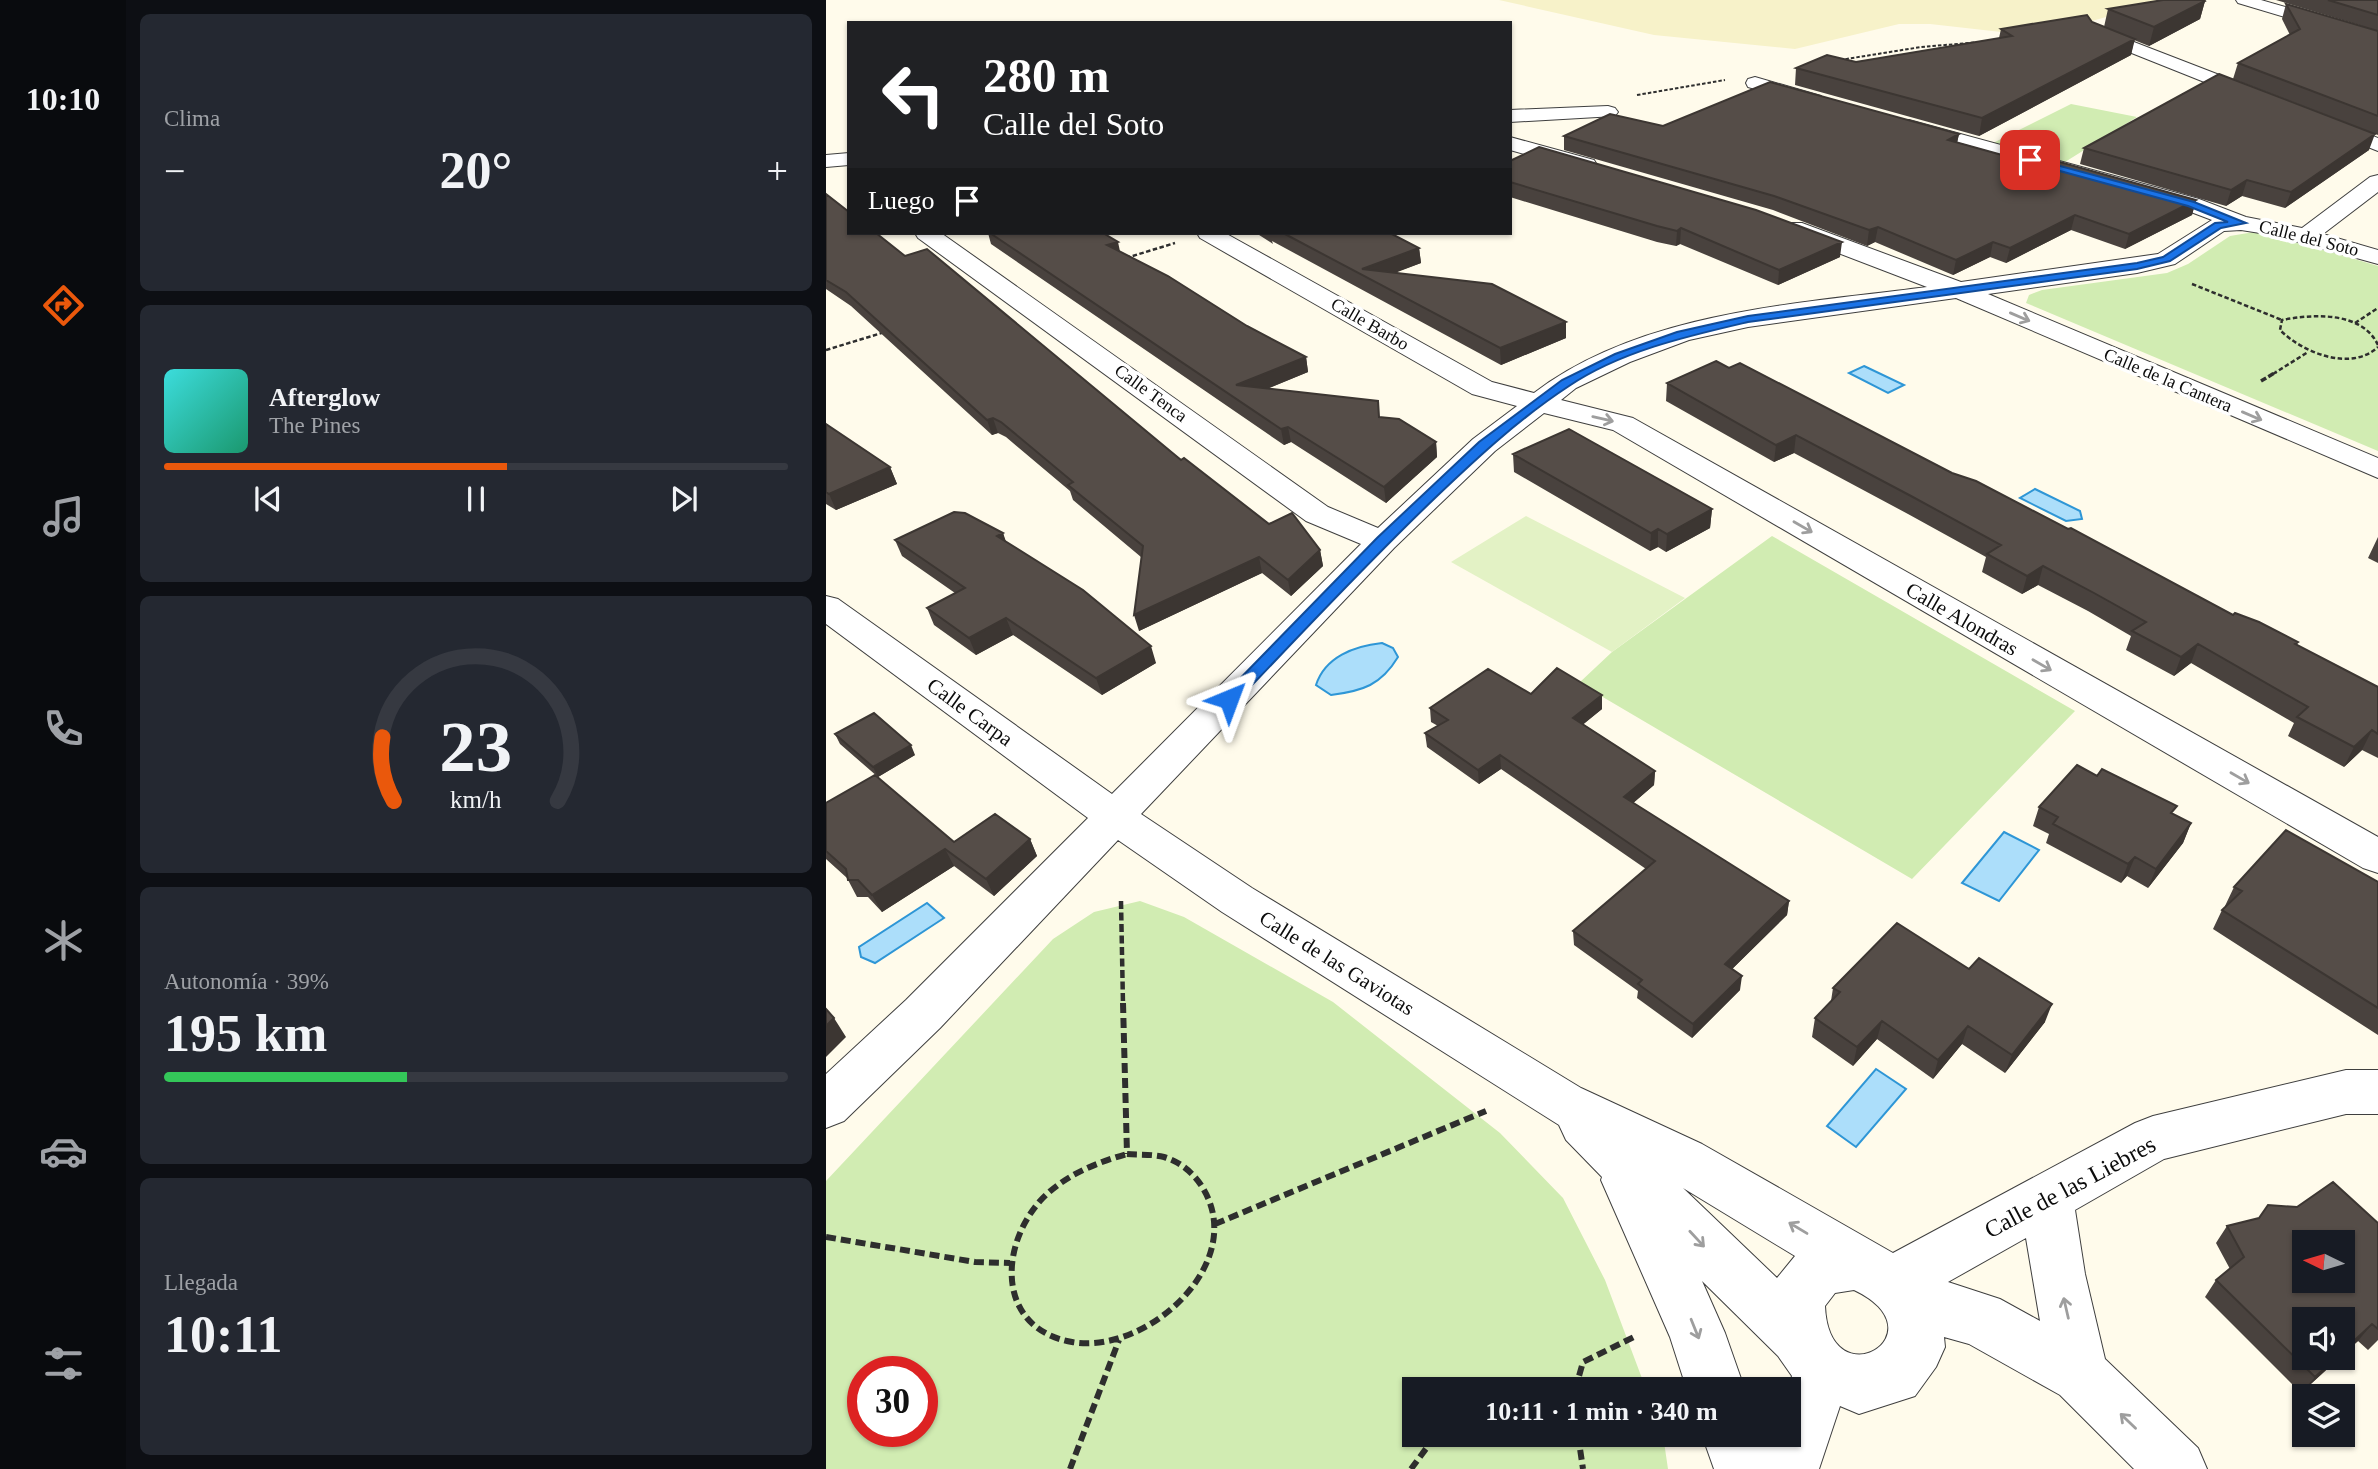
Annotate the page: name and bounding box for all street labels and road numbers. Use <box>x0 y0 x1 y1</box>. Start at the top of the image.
street label: Calle del Soto <box>2257 216 2361 260</box>
street label: Calle Barbo <box>1328 294 1412 354</box>
street label: Calle de la Cantera <box>2101 344 2235 416</box>
street label: Calle Tenca <box>1111 360 1191 426</box>
street label: Calle Alondras <box>1902 577 2022 661</box>
street label: Calle Carpa <box>923 673 1018 751</box>
street label: Calle de las Gaviotas <box>1255 906 1419 1020</box>
street label: Calle de las Liebres <box>1980 1131 2160 1243</box>

